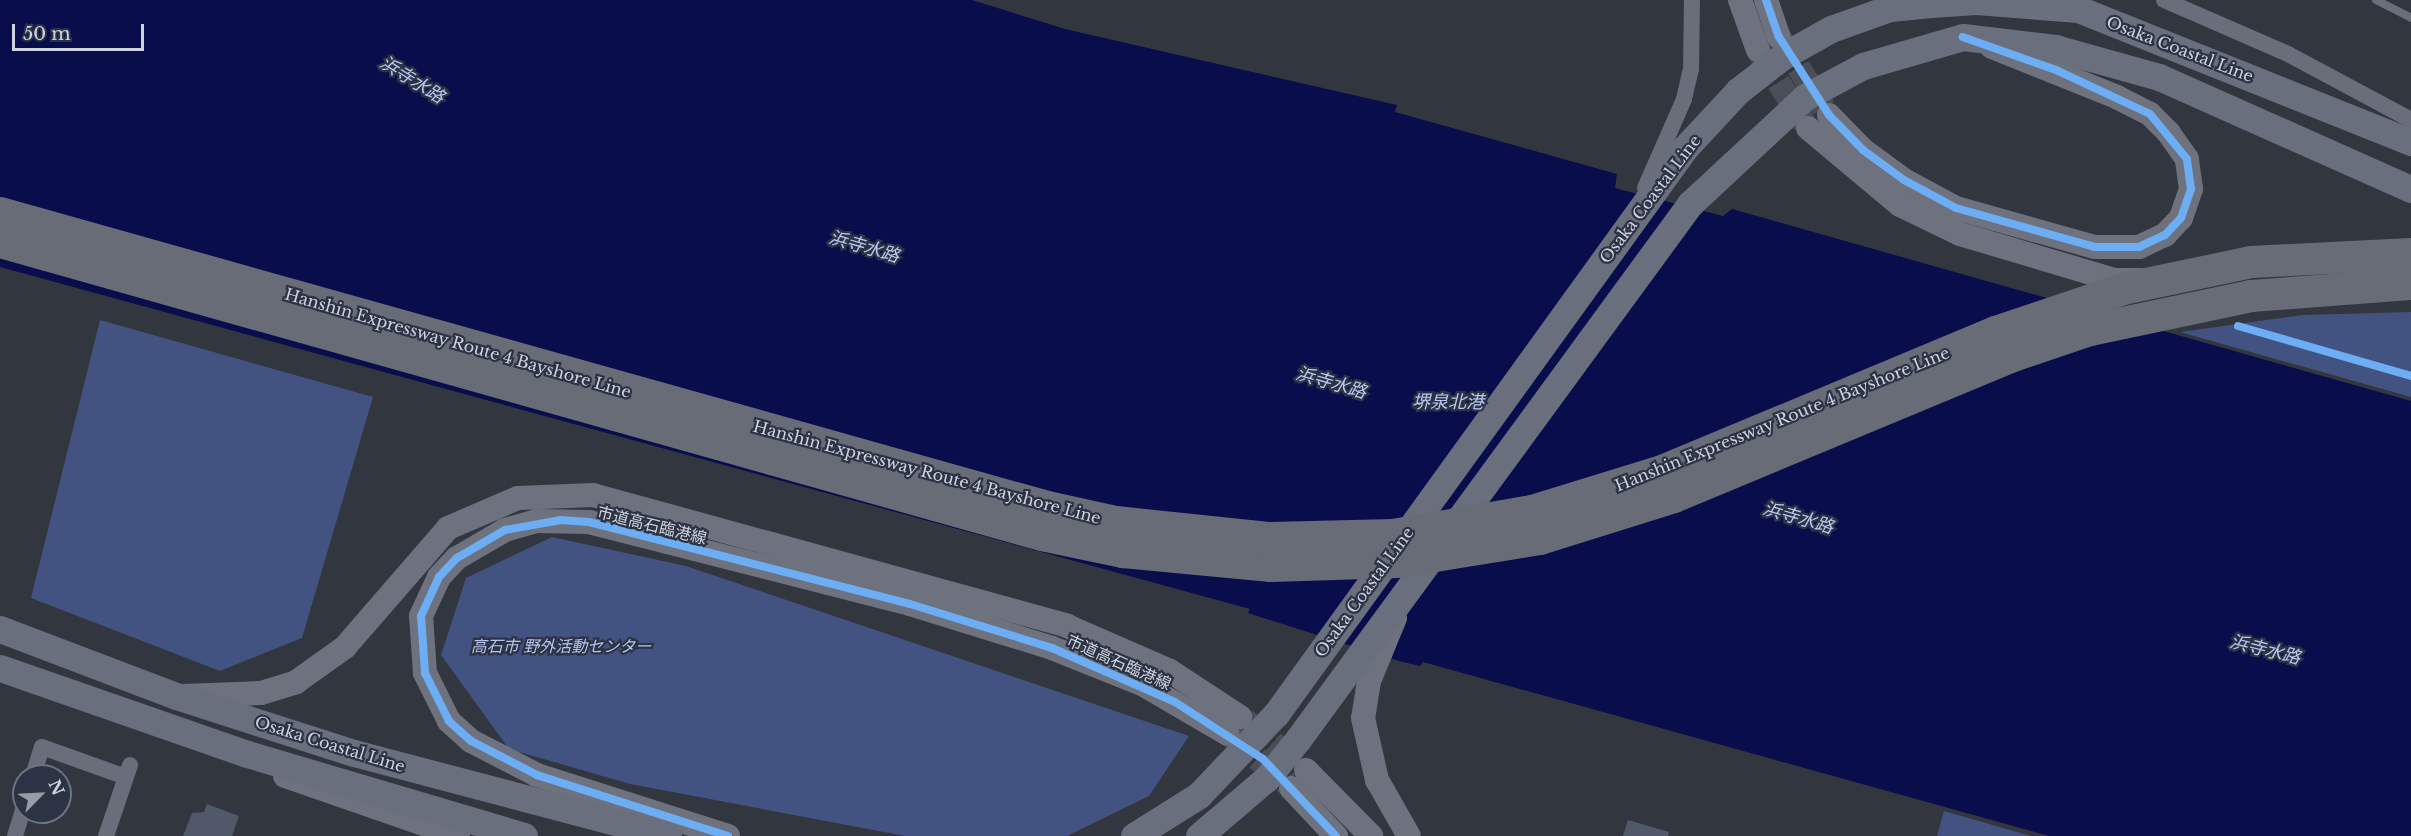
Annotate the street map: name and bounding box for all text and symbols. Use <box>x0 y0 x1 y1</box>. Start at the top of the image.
scale bar <box>15 12 147 50</box>
street label: Osaka Coastal Line <box>2104 12 2256 86</box>
text: 50 m <box>23 23 71 45</box>
water label: 浜寺水路 <box>376 52 448 108</box>
street label: Osaka Coastal Line <box>1595 131 1705 267</box>
water label: 浜寺水路 <box>826 227 902 267</box>
street label: Hanshin Expressway Route 4 Bayshore Line <box>283 284 633 402</box>
street label: Hanshin Expressway Route 4 Bayshore Line <box>1612 343 1952 495</box>
water label: 浜寺水路 <box>1293 363 1369 403</box>
water label: 堺泉北港 <box>1412 391 1484 413</box>
street label: Hanshin Expressway Route 4 Bayshore Line <box>751 416 1103 528</box>
water label: 浜寺水路 <box>1760 498 1836 538</box>
street label: 市道高石臨港線 <box>595 502 709 548</box>
street label: Osaka Coastal Line <box>1310 523 1418 661</box>
street label: 市道高石臨港線 <box>1064 630 1174 694</box>
water label: 浜寺水路 <box>2227 631 2303 669</box>
park label: 高石市 野外活動センター <box>471 636 651 656</box>
street label: Osaka Coastal Line <box>253 712 407 776</box>
north arrow <box>12 764 72 824</box>
text: N <box>44 777 69 798</box>

